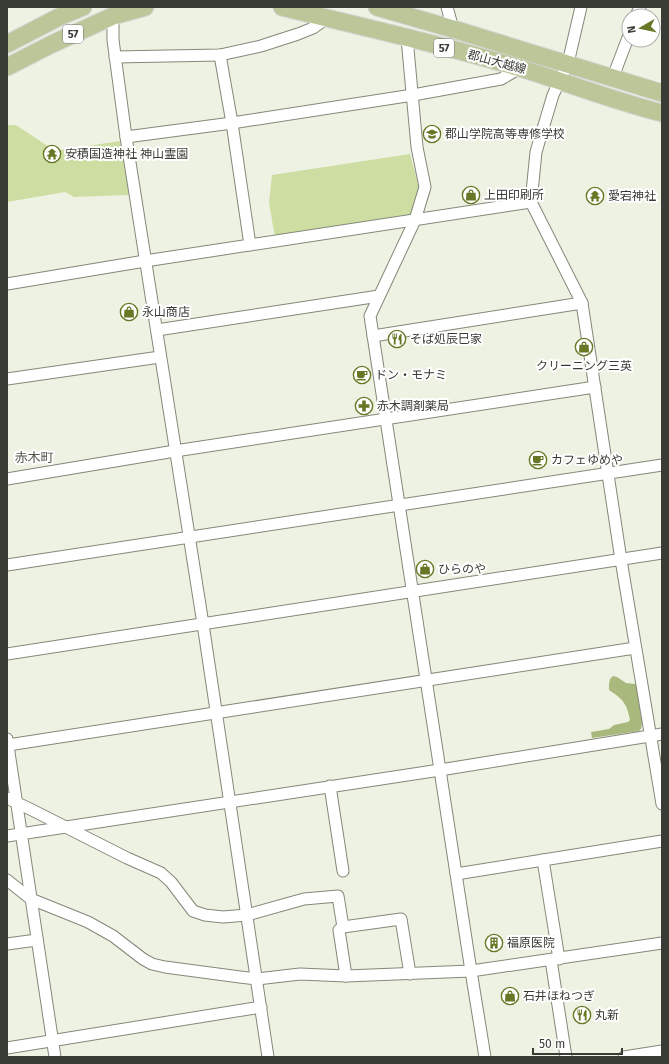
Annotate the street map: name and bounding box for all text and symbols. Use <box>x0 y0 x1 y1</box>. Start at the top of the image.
north arrow <box>621 8 661 48</box>
road number: 57 <box>63 25 83 43</box>
text: N <box>625 25 639 34</box>
road number: 57 <box>434 39 454 57</box>
street label: 郡山大越線 <box>466 47 528 77</box>
school or university icon: 郡山学院高等専修学校 <box>422 124 442 144</box>
place label: 郡山学院高等専修学校 <box>445 127 565 141</box>
temple icon: 安積国造神社 神山霊園 <box>42 144 62 164</box>
place label: 安積国造神社 神山霊園 <box>65 147 188 161</box>
shop icon: 上田印刷所 <box>461 185 481 205</box>
temple icon: 愛宕神社 <box>585 186 605 206</box>
place label: 上田印刷所 <box>484 188 544 202</box>
place label: 愛宕神社 <box>608 189 656 203</box>
shop icon: 永山商店 <box>119 302 139 322</box>
place label: 永山商店 <box>142 305 190 319</box>
restaurant icon: そば処辰巳家 <box>387 329 407 349</box>
place label: そば処辰巳家 <box>410 332 482 346</box>
shop icon: クリーニング三英 <box>574 337 594 357</box>
place label: クリーニング三英 <box>536 359 632 373</box>
cafe icon: ドン・モナミ <box>352 365 372 385</box>
place label: ドン・モナミ <box>375 368 447 382</box>
pharmacy icon: 赤木調剤薬局 <box>354 396 374 416</box>
place label: 赤木調剤薬局 <box>377 399 449 413</box>
district label: 赤木町 <box>14 450 54 465</box>
cafe icon: カフェゆめや <box>528 450 548 470</box>
place label: カフェゆめや <box>551 453 623 467</box>
shop icon: ひらのや <box>415 559 435 579</box>
place label: ひらのや <box>438 562 486 576</box>
building icon: 福原医院 <box>484 933 504 953</box>
place label: 福原医院 <box>507 936 555 950</box>
shop icon: 石井ほねつぎ <box>500 986 520 1006</box>
place label: 石井ほねつぎ <box>523 989 595 1003</box>
restaurant icon: 丸新 <box>572 1005 592 1025</box>
place label: 丸新 <box>595 1008 619 1022</box>
scale bar <box>533 1030 622 1056</box>
text: 50 m <box>539 1037 565 1051</box>

